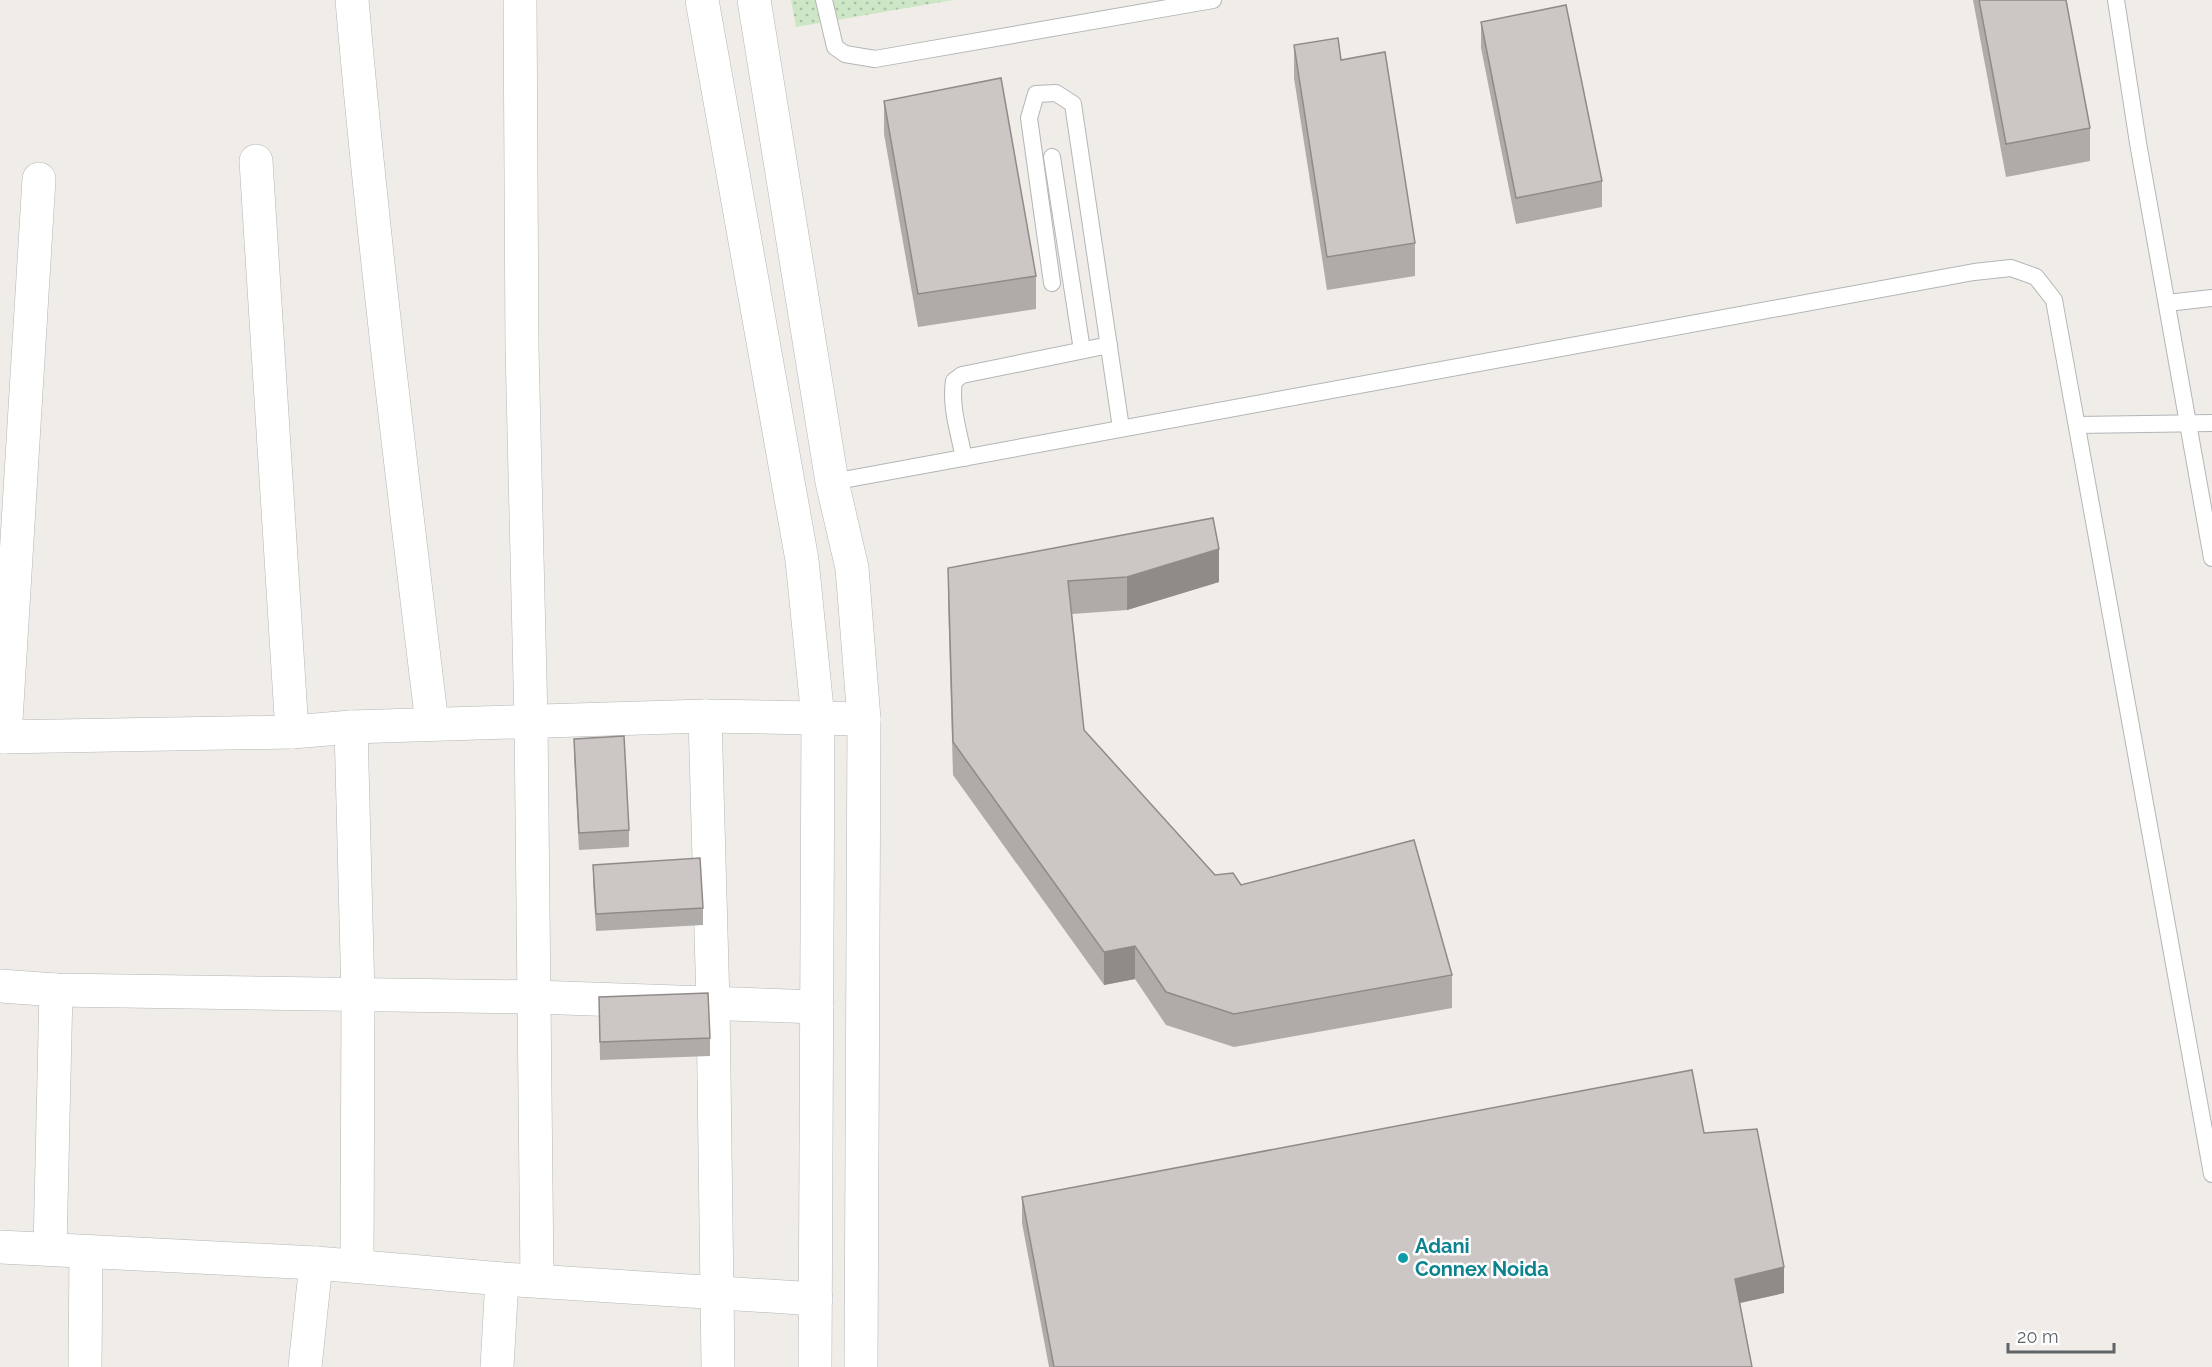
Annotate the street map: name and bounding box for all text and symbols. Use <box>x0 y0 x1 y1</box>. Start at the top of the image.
place label: Adani Connex Noida <box>1415 1234 1549 1281</box>
marker: Adani Connex Noida <box>1396 1251 1410 1265</box>
scale bar <box>2008 1316 2114 1354</box>
text: 20 m <box>2017 1326 2059 1347</box>

